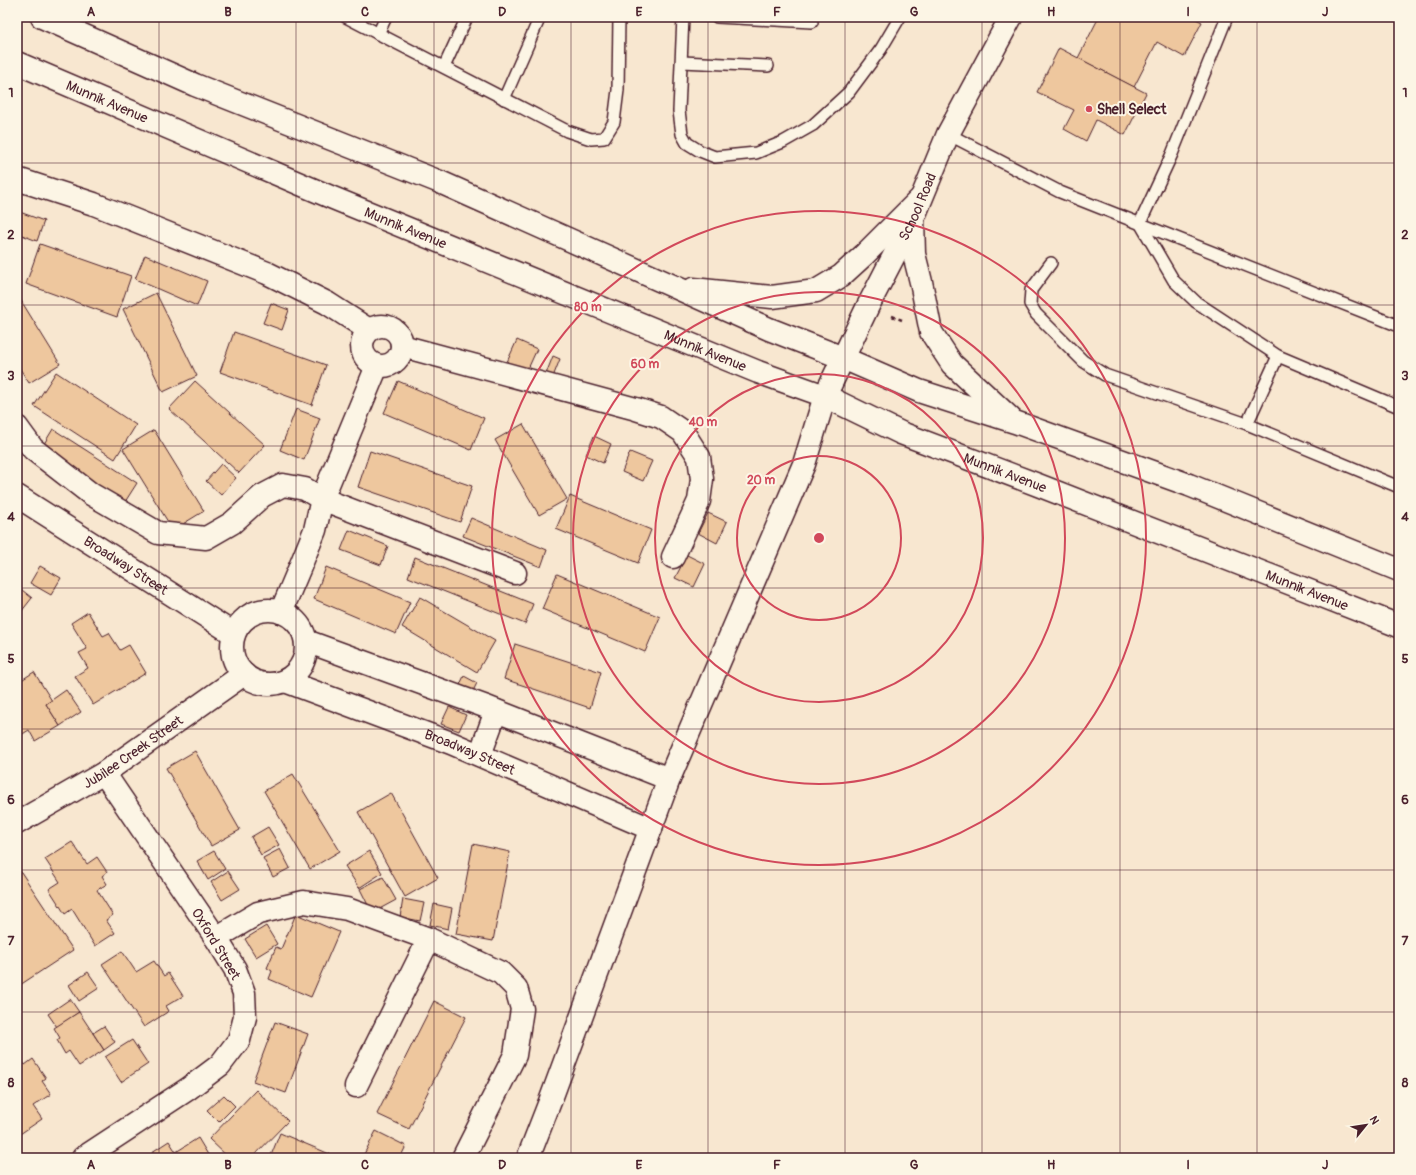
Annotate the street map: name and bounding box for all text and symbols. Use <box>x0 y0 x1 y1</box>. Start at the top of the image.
text: A <box>87 4 96 20</box>
text: B <box>224 4 232 20</box>
text: C <box>361 4 369 20</box>
text: D <box>498 4 506 20</box>
text: E <box>636 4 643 20</box>
text: F <box>773 4 781 20</box>
text: G <box>910 4 919 20</box>
text: H <box>1047 4 1055 20</box>
text: I <box>1186 4 1190 20</box>
text: J <box>1322 4 1328 20</box>
street label: Munnik Avenue <box>64 76 151 127</box>
text: 1 <box>8 85 14 101</box>
text: 1 <box>1402 85 1408 101</box>
place label: Shell Select <box>1097 101 1167 118</box>
marker: Shell Select <box>1084 104 1094 114</box>
street label: School Road <box>895 170 940 243</box>
street label: Munnik Avenue <box>362 203 449 252</box>
text: 2 <box>7 227 15 243</box>
text: 2 <box>1401 227 1409 243</box>
text: 80 m <box>574 300 602 315</box>
street label: Munnik Avenue <box>662 326 749 375</box>
text: 60 m <box>631 357 660 372</box>
text: 3 <box>7 368 15 384</box>
text: 3 <box>1401 368 1409 384</box>
text: 40 m <box>688 415 718 430</box>
street label: Munnik Avenue <box>961 449 1049 496</box>
text: 20 m <box>747 473 775 488</box>
text: 4 <box>7 509 15 525</box>
text: 4 <box>1401 509 1409 525</box>
centre of rings <box>812 531 826 545</box>
street label: Broadway Street <box>81 532 171 598</box>
street label: Munnik Avenue <box>1263 566 1351 614</box>
text: 5 <box>7 651 15 667</box>
text: 5 <box>1401 651 1409 667</box>
street label: Jubilee Creek Street <box>80 711 186 792</box>
street label: Broadway Street <box>422 725 518 778</box>
text: 6 <box>7 792 15 808</box>
text: 6 <box>1401 792 1409 808</box>
street label: Oxford Street <box>188 905 244 983</box>
text: 7 <box>8 933 15 949</box>
text: 7 <box>1402 933 1409 949</box>
text: 8 <box>8 1075 15 1091</box>
text: 8 <box>1402 1075 1409 1091</box>
north arrow <box>1346 1105 1386 1145</box>
text: N <box>1367 1114 1382 1127</box>
text: A <box>87 1157 96 1173</box>
text: B <box>224 1157 232 1173</box>
text: C <box>361 1157 369 1173</box>
text: D <box>498 1157 506 1173</box>
text: E <box>636 1157 643 1173</box>
text: F <box>773 1157 781 1173</box>
text: G <box>910 1157 919 1173</box>
text: H <box>1047 1157 1055 1173</box>
text: I <box>1186 1157 1190 1173</box>
text: J <box>1322 1157 1328 1173</box>

